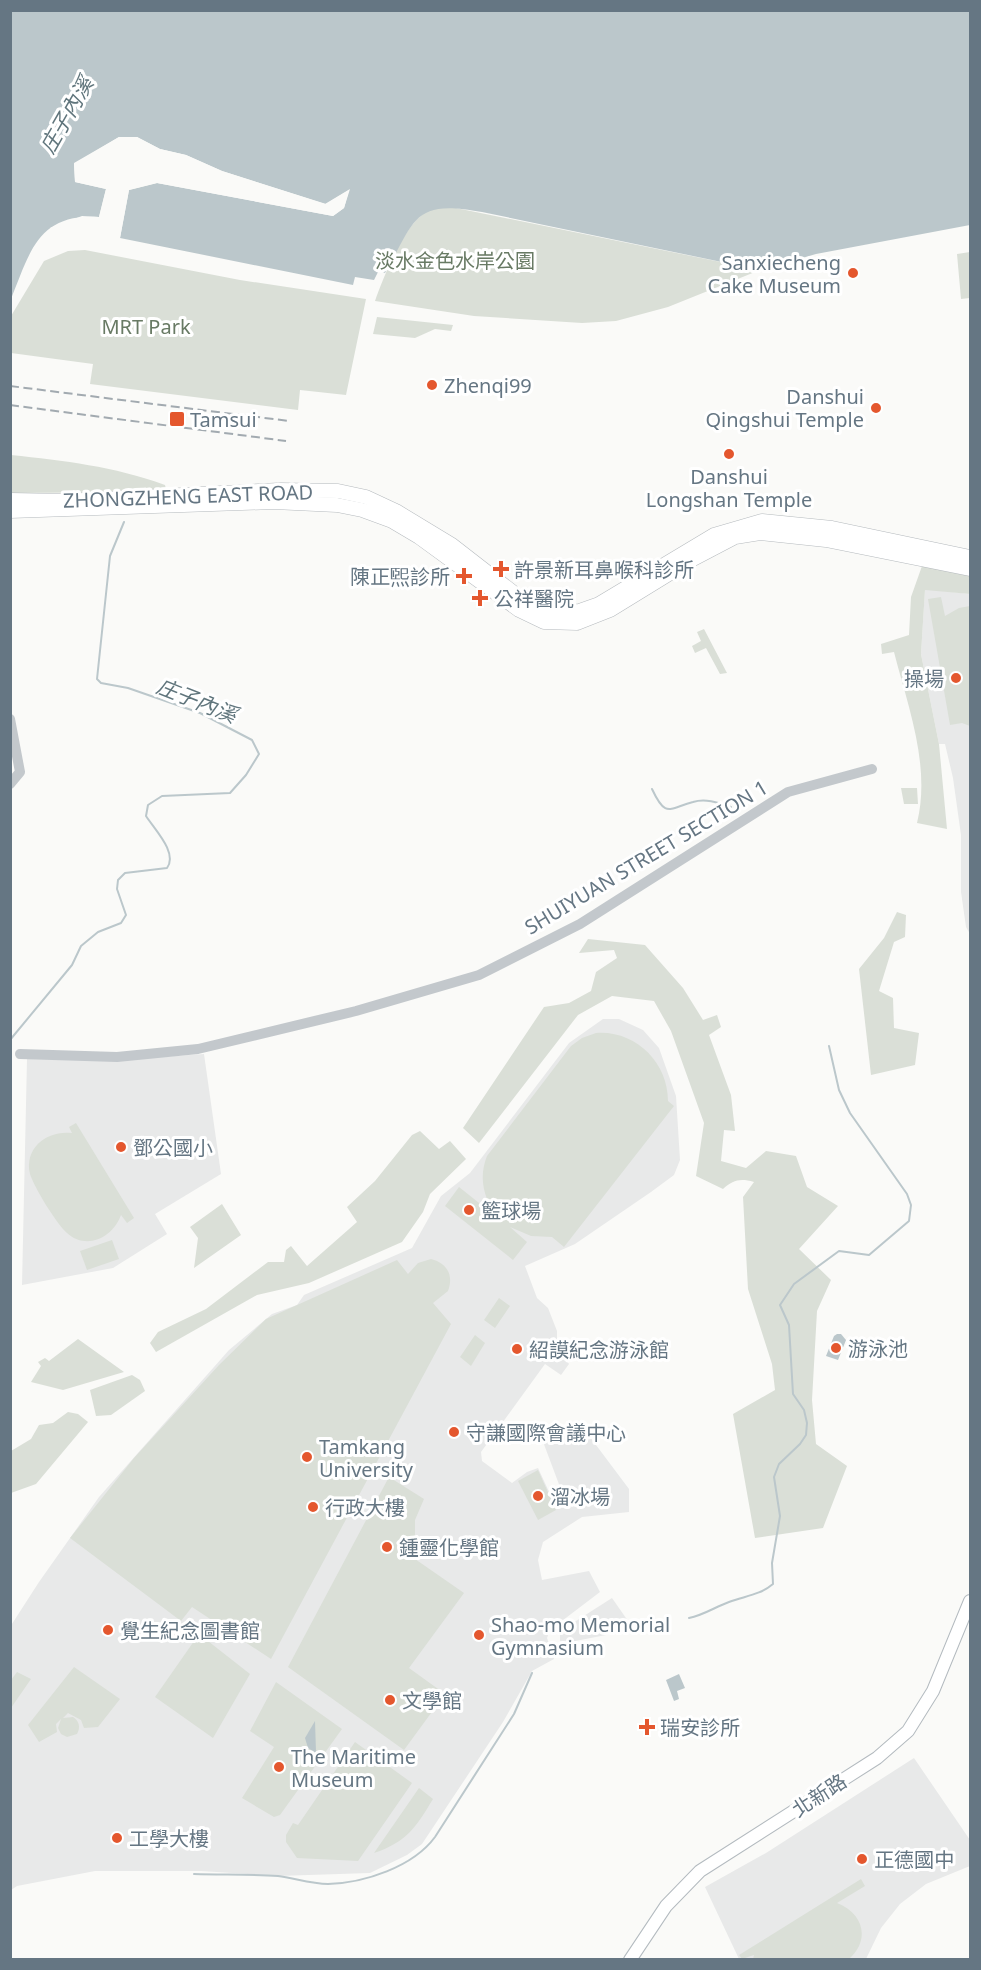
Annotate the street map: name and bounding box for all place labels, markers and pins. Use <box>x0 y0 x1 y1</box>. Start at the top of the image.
place label: Sanxiecheng Cake Museum <box>708 249 841 299</box>
marker: Sanxiecheng Cake Museum <box>846 266 860 280</box>
place label: Zhenqi99 <box>444 372 532 399</box>
marker: Zhenqi99 <box>425 378 439 392</box>
place label: Danshui Qingshui Temple <box>705 383 864 433</box>
marker: Danshui Qingshui Temple <box>869 401 883 415</box>
place label: Tamsui <box>190 406 257 433</box>
marker: Tamsui <box>168 410 186 428</box>
marker: Danshui Longshan Temple <box>722 447 736 461</box>
place label: Danshui Longshan Temple <box>646 463 812 513</box>
place label: 許景新耳鼻喉科診所 <box>514 556 694 583</box>
marker: 許景新耳鼻喉科診所 <box>492 560 510 578</box>
place label: 陳正煕診所 <box>350 563 450 590</box>
marker: 陳正煕診所 <box>455 567 473 585</box>
place label: 公祥醫院 <box>494 585 574 612</box>
marker: 公祥醫院 <box>471 589 489 607</box>
place label: 操場 <box>904 665 944 692</box>
marker: 操場 <box>949 671 963 685</box>
place label: 鄧公國小 <box>133 1134 213 1161</box>
marker: 鄧公國小 <box>114 1140 128 1154</box>
place label: 籃球場 <box>481 1197 541 1224</box>
marker: 籃球場 <box>462 1203 476 1217</box>
place label: 游泳池 <box>848 1335 908 1362</box>
place label: 紹謨紀念游泳館 <box>529 1336 669 1363</box>
marker: 游泳池 <box>829 1341 843 1355</box>
marker: 紹謨紀念游泳館 <box>510 1342 524 1356</box>
place label: 守謙國際會議中心 <box>466 1419 626 1446</box>
marker: 守謙國際會議中心 <box>447 1425 461 1439</box>
place label: Tamkang University <box>319 1433 414 1483</box>
marker: Tamkang University <box>300 1450 314 1464</box>
place label: 溜冰場 <box>550 1483 610 1510</box>
marker: 溜冰場 <box>531 1489 545 1503</box>
place label: 行政大樓 <box>325 1494 405 1521</box>
marker: 行政大樓 <box>306 1500 320 1514</box>
place label: 鍾靈化學館 <box>399 1534 499 1561</box>
marker: 鍾靈化學館 <box>380 1540 394 1554</box>
place label: Shao-mo Memorial Gymnasium <box>491 1611 670 1661</box>
place label: 覺生紀念圖書館 <box>120 1617 260 1644</box>
marker: 覺生紀念圖書館 <box>101 1623 115 1637</box>
marker: Shao-mo Memorial Gymnasium <box>472 1628 486 1642</box>
place label: 文學館 <box>402 1687 462 1714</box>
marker: 文學館 <box>383 1693 397 1707</box>
place label: 瑞安診所 <box>660 1714 740 1741</box>
marker: 瑞安診所 <box>638 1718 656 1736</box>
place label: The Maritime Museum <box>291 1743 416 1793</box>
marker: The Maritime Museum <box>272 1760 286 1774</box>
place label: 工學大樓 <box>129 1825 209 1852</box>
marker: 工學大樓 <box>110 1831 124 1845</box>
place label: 正德國中 <box>874 1846 954 1873</box>
marker: 正德國中 <box>855 1852 869 1866</box>

